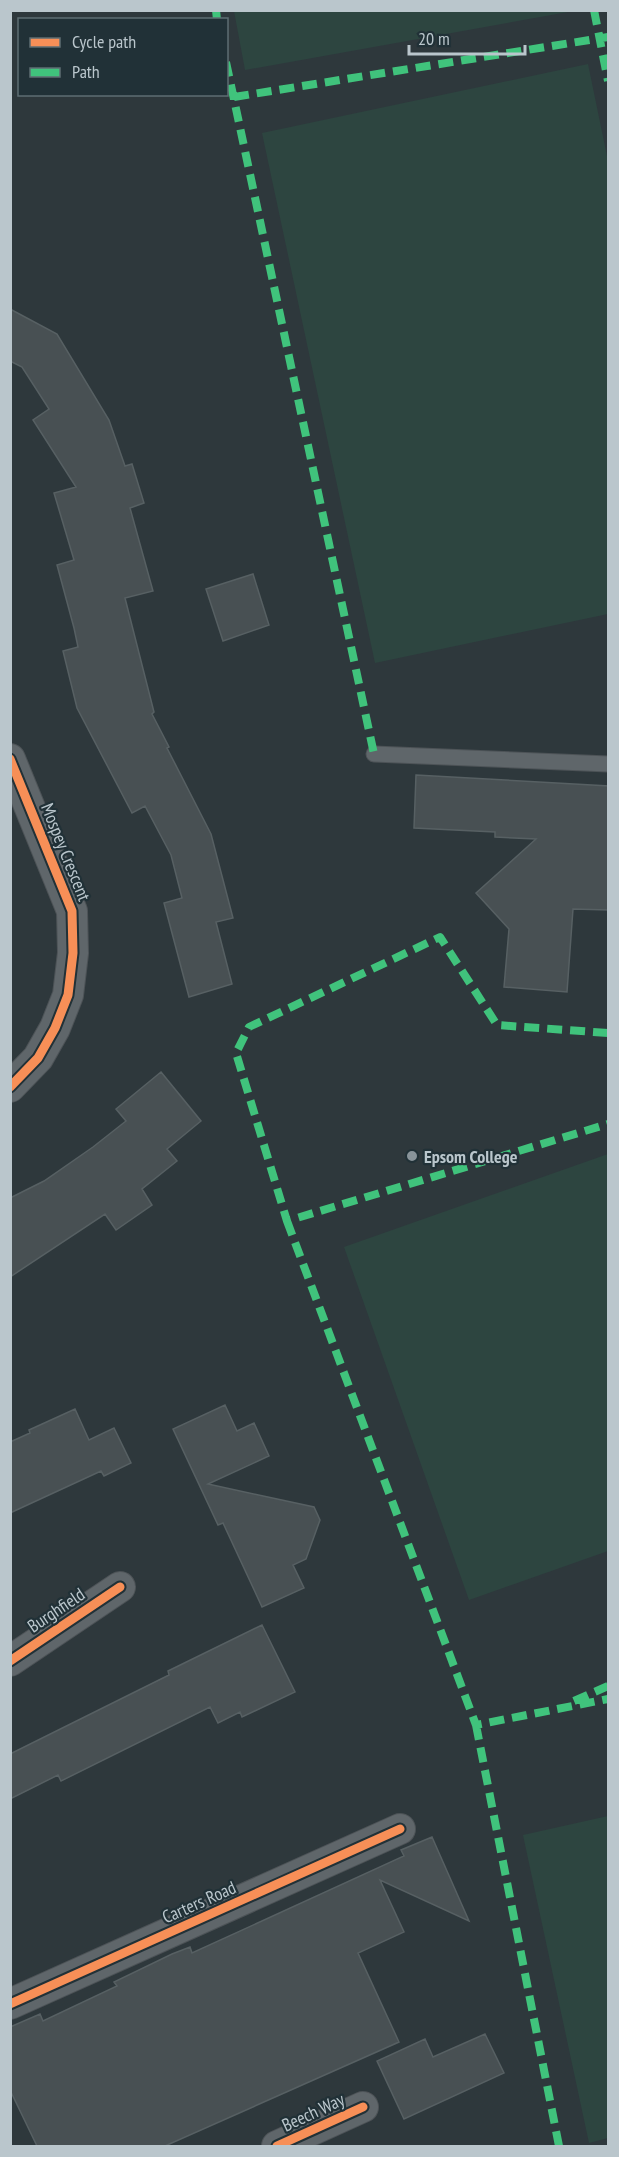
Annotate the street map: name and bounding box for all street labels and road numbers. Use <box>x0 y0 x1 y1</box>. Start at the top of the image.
street label: Mospey Crescent <box>36 800 96 904</box>
street label: Burghfield <box>23 1583 89 1637</box>
street label: Carters Road <box>159 1876 239 1928</box>
street label: Beech Way <box>278 2087 348 2136</box>

